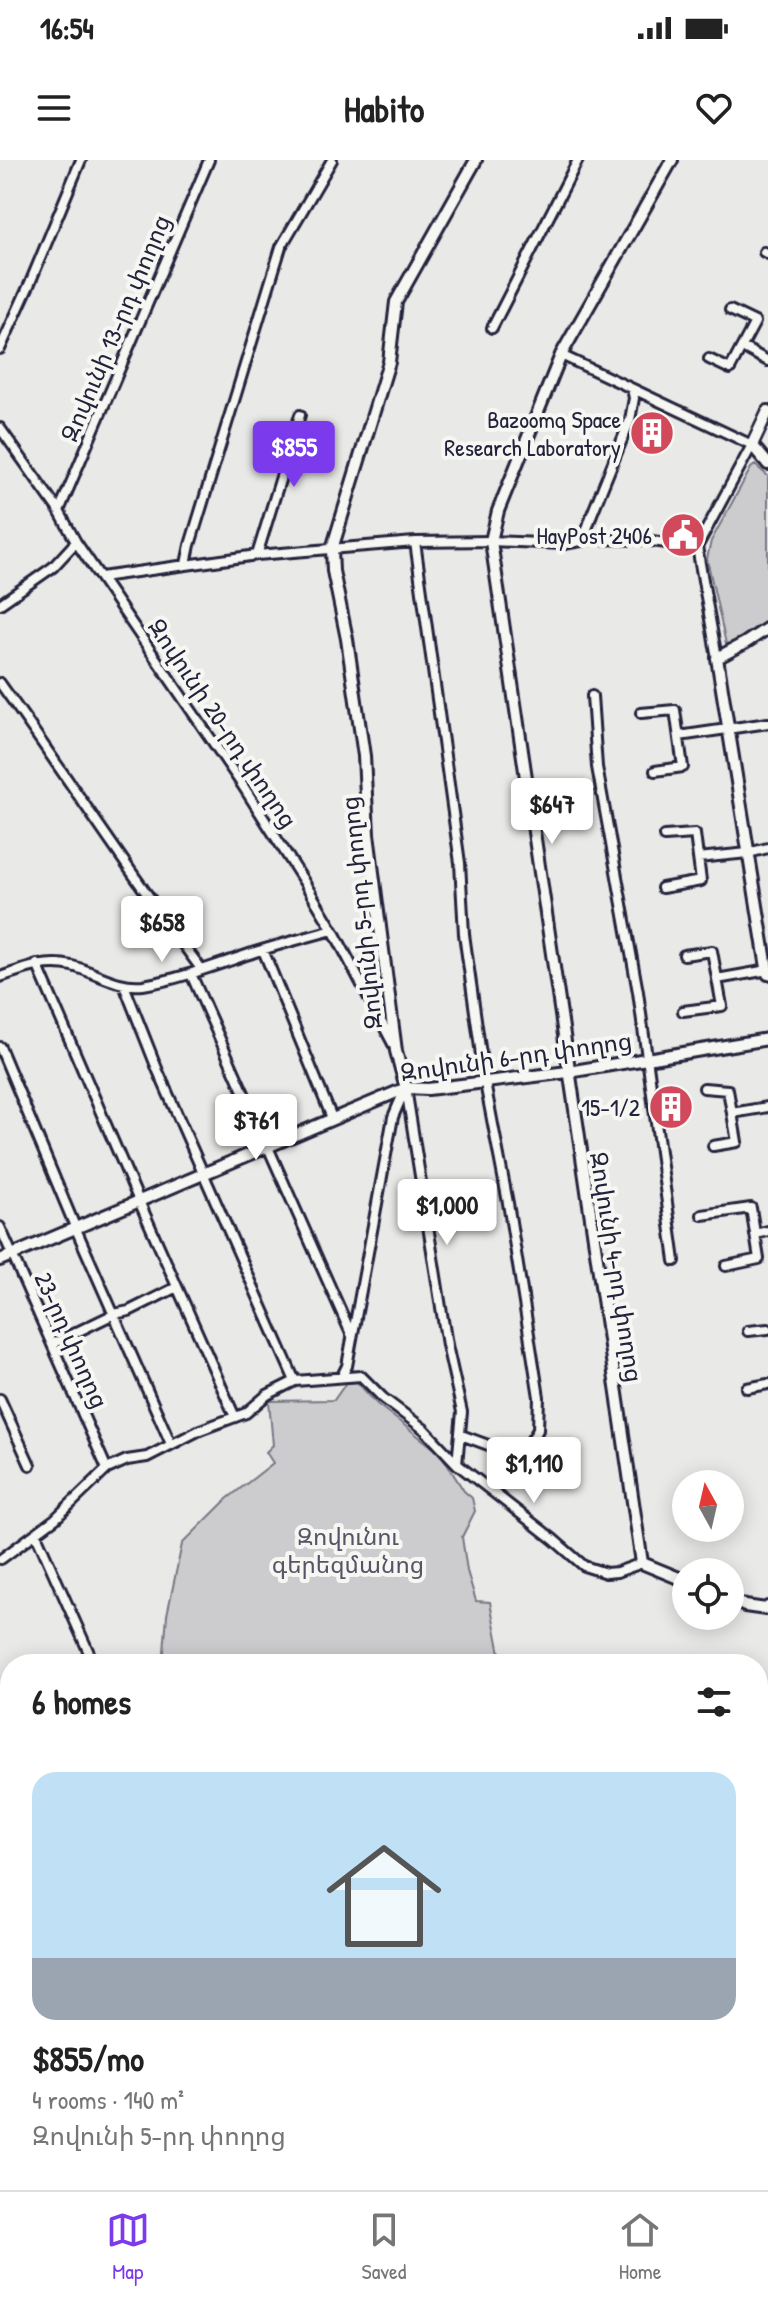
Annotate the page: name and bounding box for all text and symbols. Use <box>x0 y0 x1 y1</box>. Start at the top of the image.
text: 16:54 <box>40 8 94 48</box>
text: Habito <box>344 84 424 133</box>
icon: menu <box>32 86 76 130</box>
icon: heart <box>692 86 736 130</box>
street label: Զովունի 13-րդ փողոց <box>53 210 177 446</box>
place label: Bazoomq Space Research Laboratory <box>444 403 621 463</box>
building icon: Bazoomq Space Research Laboratory <box>628 409 676 457</box>
pin: $855 <box>247 421 341 489</box>
text: $855 <box>271 429 317 464</box>
public building icon: HayPost 2406 <box>659 511 707 559</box>
place label: HayPost 2406 <box>536 519 652 551</box>
street label: Զովունի 20-րդ փողոց <box>141 612 305 834</box>
pin: $647 <box>505 778 599 846</box>
text: $647 <box>529 786 575 821</box>
street label: Զովունի 5-րդ փողոց <box>333 795 389 1031</box>
pin: $658 <box>115 896 209 964</box>
text: $658 <box>139 904 185 939</box>
street label: Զովունի 6-րդ փողոց <box>398 1024 634 1088</box>
building icon: 15-1/2 <box>647 1083 695 1131</box>
place label: 15-1/2 <box>581 1091 640 1123</box>
pin: $761 <box>209 1094 303 1162</box>
text: $761 <box>233 1102 279 1137</box>
street label: Զովունի 4-րդ փողոց <box>583 1149 651 1385</box>
pin: $1,000 <box>382 1179 512 1247</box>
text: $1,000 <box>416 1187 478 1222</box>
street label: 23-րդ փողոց <box>28 1267 116 1413</box>
pin: $1,110 <box>469 1437 599 1505</box>
text: $1,110 <box>505 1445 563 1480</box>
north arrow <box>672 1470 744 1542</box>
map controls <box>672 1470 744 1630</box>
park label: Զովունու գերեզմանոց <box>272 1520 424 1580</box>
button: locate <box>672 1558 744 1630</box>
text: 6 homes <box>32 1679 131 1725</box>
icon: filters <box>692 1680 736 1724</box>
icon: home <box>312 1824 456 1968</box>
text: $855/mo <box>32 2036 144 2082</box>
text: 4 rooms · 140 m² <box>32 2082 184 2117</box>
text: Զովունի 5-րդ փողոց <box>32 2118 286 2153</box>
tab: Map <box>106 2208 150 2286</box>
tab: Saved <box>362 2208 406 2286</box>
tab: Home <box>618 2208 662 2286</box>

